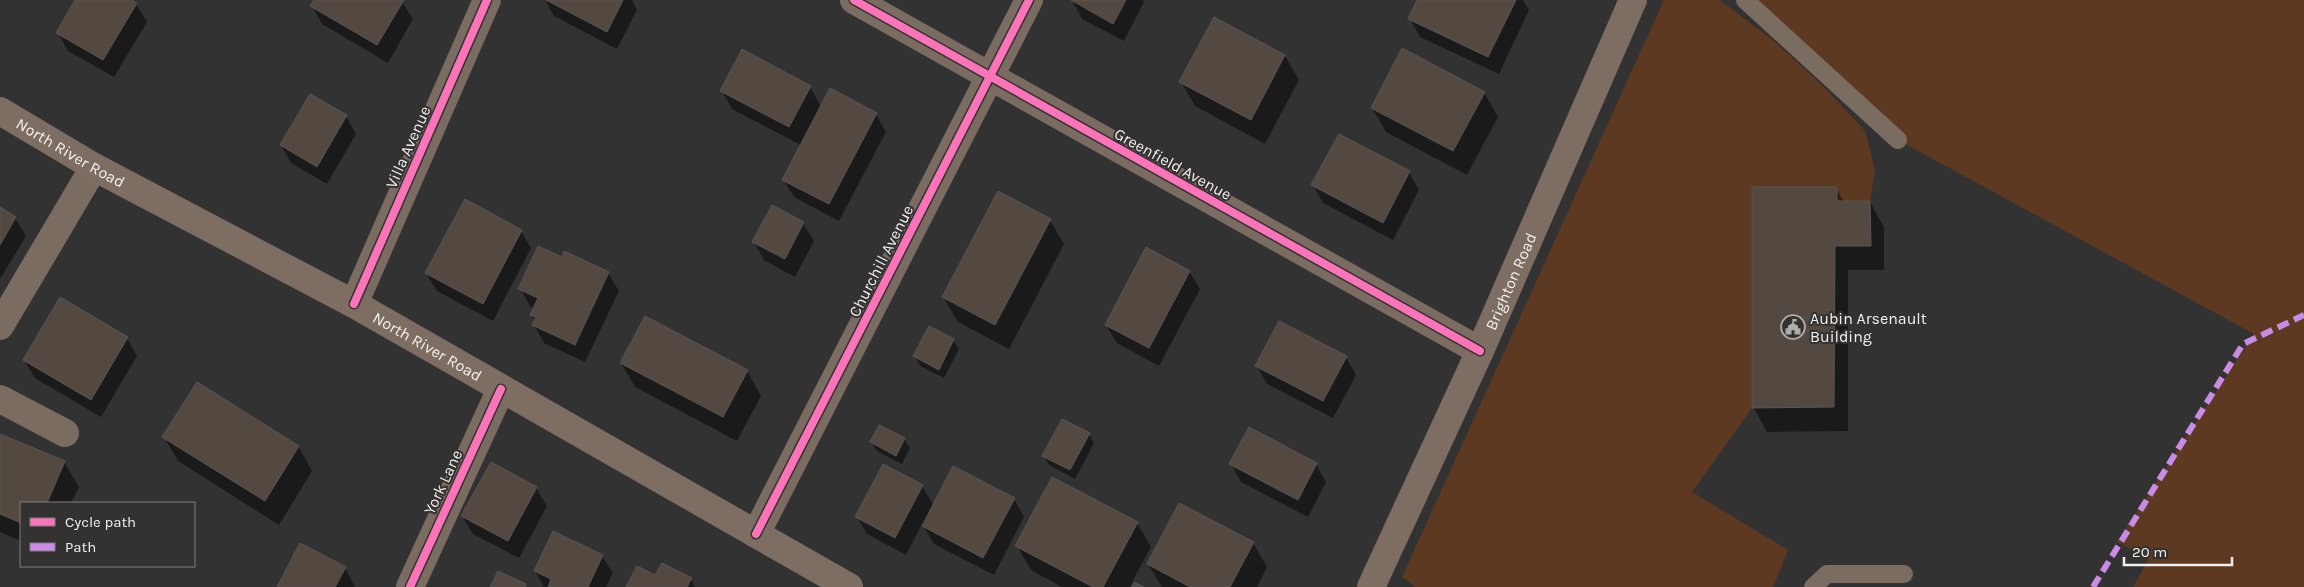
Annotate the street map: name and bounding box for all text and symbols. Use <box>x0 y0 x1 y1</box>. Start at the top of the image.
street label: Villa Avenue <box>381 103 435 191</box>
street label: North River Road <box>13 114 128 191</box>
street label: Greenfield Avenue <box>1111 124 1235 204</box>
street label: Churchill Avenue <box>845 202 917 320</box>
street label: Brighton Road <box>1481 230 1540 333</box>
street label: North River Road <box>370 307 485 385</box>
place label: Aubin Arsenault Building <box>1810 309 1927 346</box>
public building icon: Aubin Arsenault Building <box>1780 314 1806 340</box>
street label: York Lane <box>420 447 466 517</box>
legend <box>20 502 195 567</box>
text: Cycle path <box>65 513 136 531</box>
scale bar <box>2124 534 2232 566</box>
text: Path <box>65 538 96 556</box>
text: 20 m <box>2132 543 2167 561</box>

